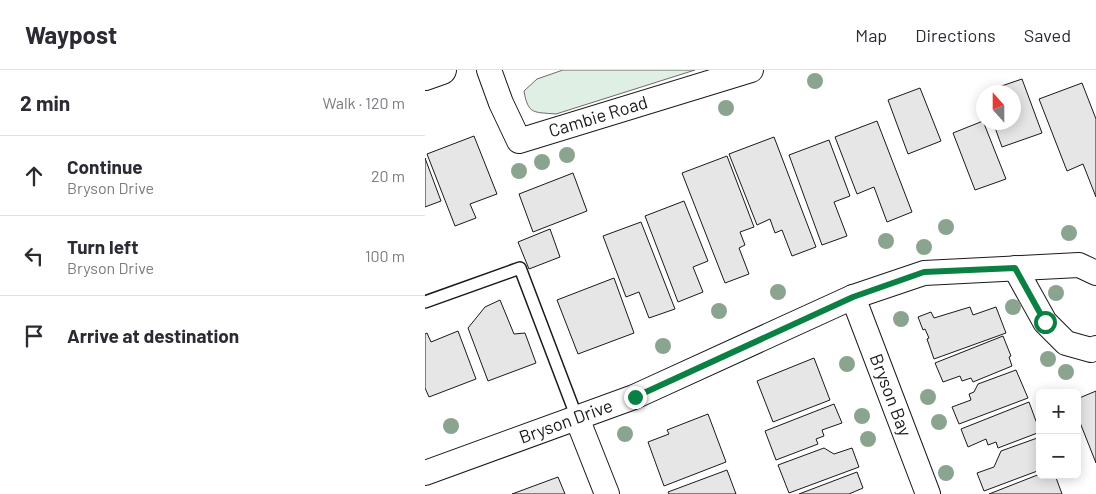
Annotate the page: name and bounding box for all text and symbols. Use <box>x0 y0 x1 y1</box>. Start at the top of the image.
text: Waypost <box>25 20 117 49</box>
text: Map <box>855 24 887 46</box>
text: Directions <box>915 24 996 46</box>
text: Saved <box>1024 24 1071 46</box>
north arrow <box>976 85 1021 130</box>
text: 2 min <box>20 90 70 115</box>
street label: Cambie Road <box>546 90 650 141</box>
text: Walk · 120 m <box>322 93 405 112</box>
text: Continue <box>67 155 143 178</box>
icon: ahead <box>20 162 48 190</box>
text: 20 m <box>371 166 405 185</box>
text: Bryson Drive <box>67 178 154 197</box>
text: Turn left <box>67 235 138 258</box>
icon: left <box>20 242 48 270</box>
text: 100 m <box>365 246 405 265</box>
text: Bryson Drive <box>67 258 154 277</box>
route start <box>1034 311 1057 334</box>
icon: arrive <box>20 322 48 350</box>
text: Arrive at destination <box>67 324 239 347</box>
street label: Bryson Bay <box>866 350 917 439</box>
route end <box>624 386 647 409</box>
map controls <box>1036 389 1081 479</box>
button: + <box>1036 389 1081 434</box>
street label: Bryson Drive <box>516 394 615 448</box>
button: − <box>1036 434 1081 479</box>

